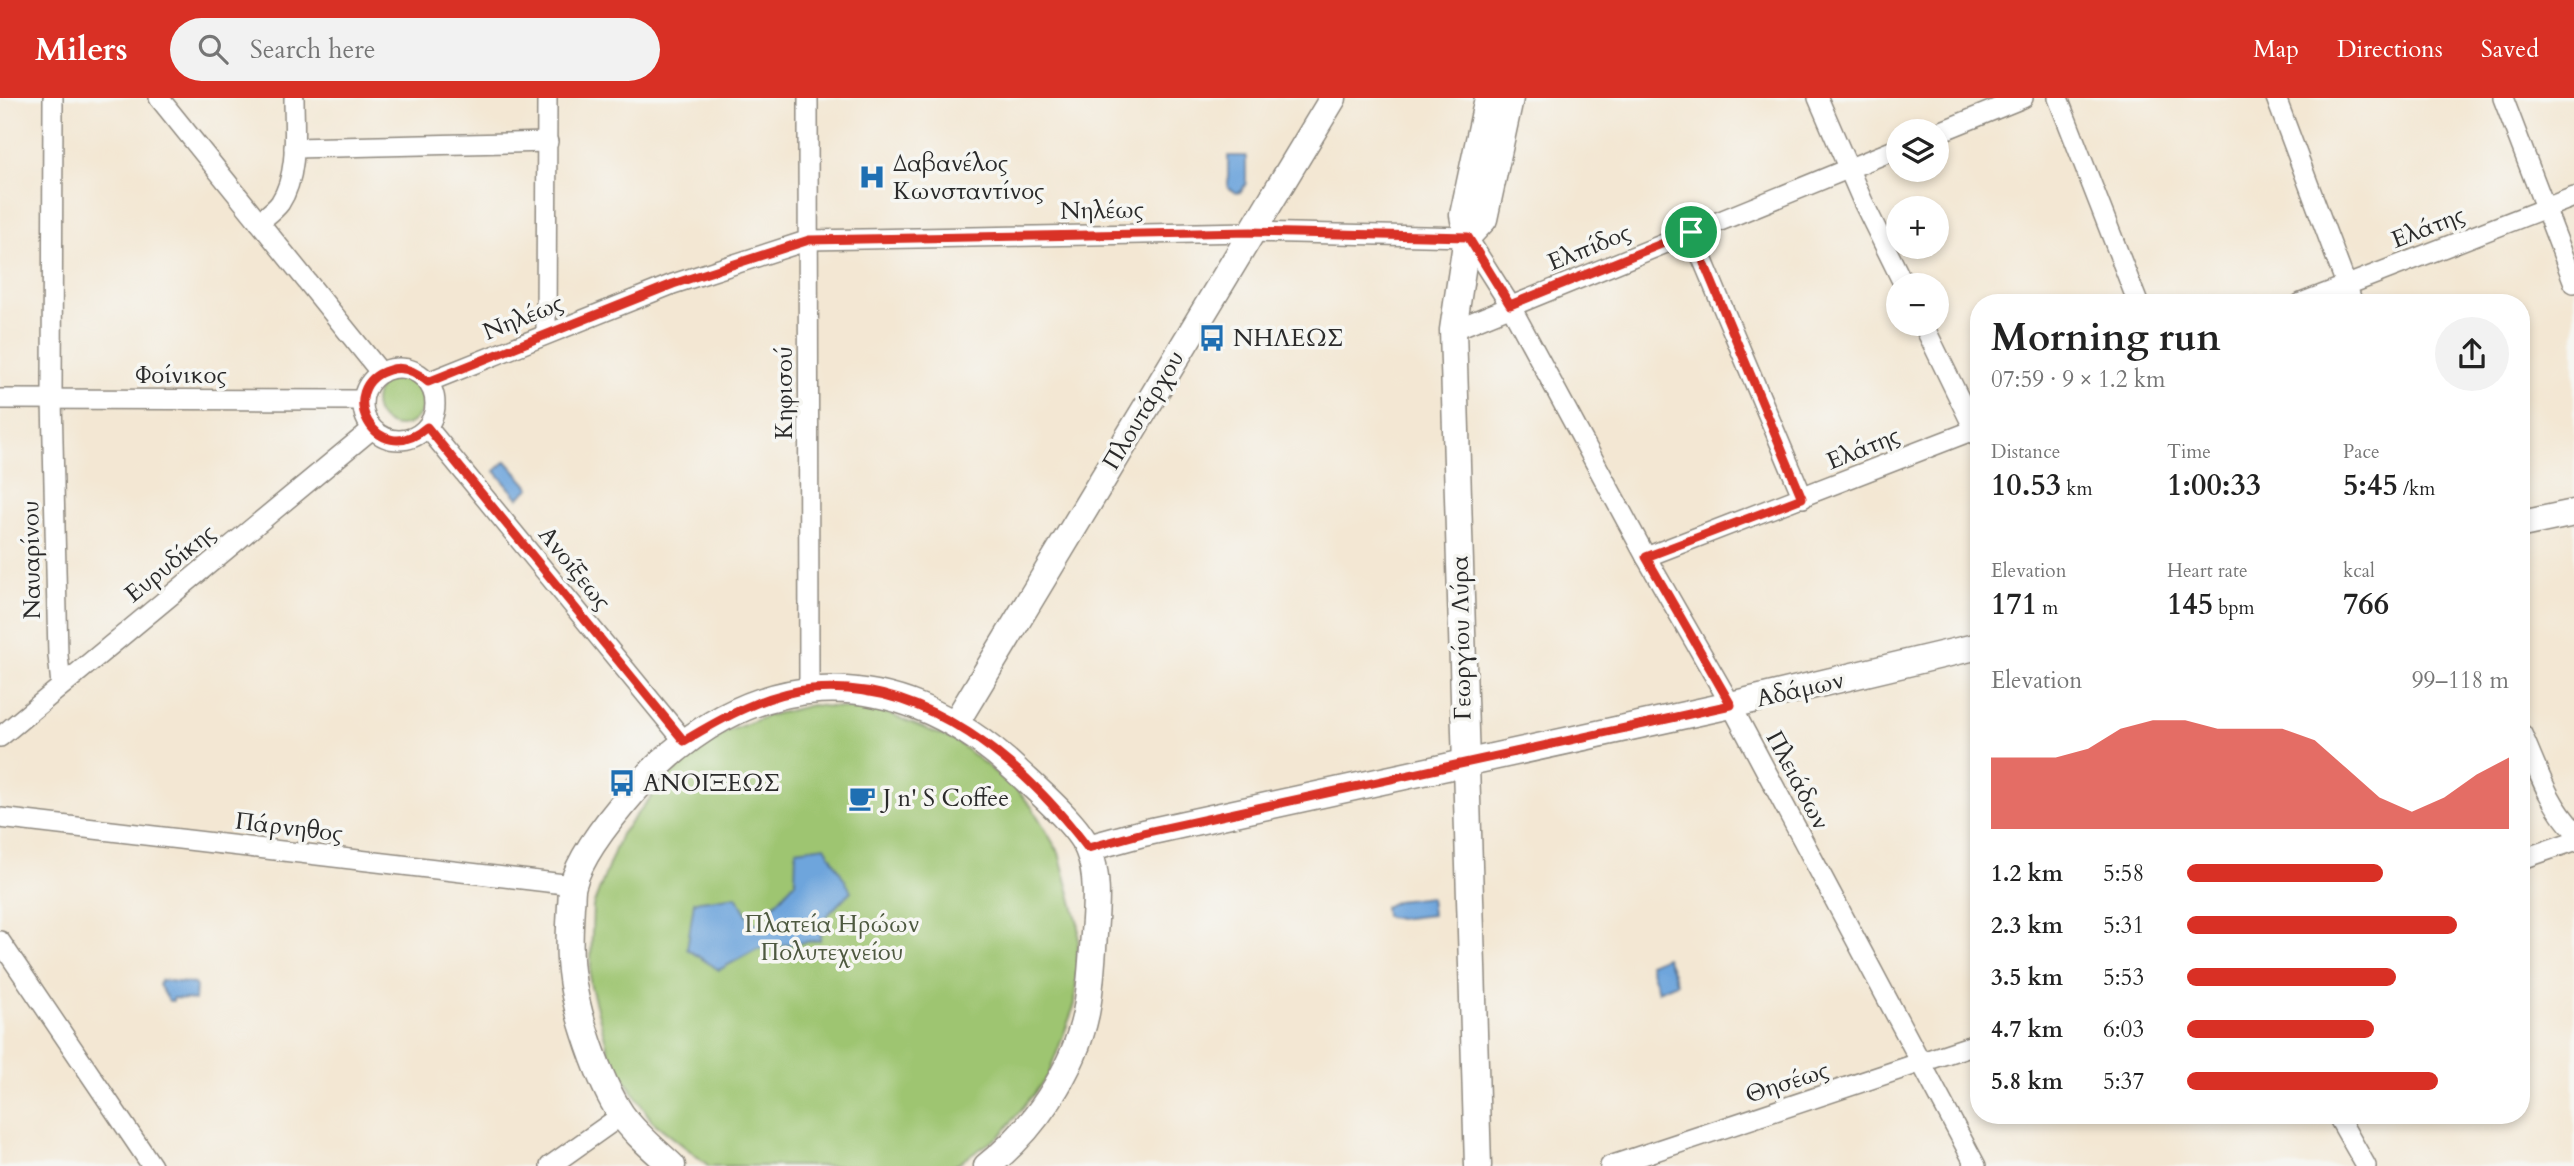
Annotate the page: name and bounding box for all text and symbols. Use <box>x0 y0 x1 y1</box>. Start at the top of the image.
search box <box>170 18 660 81</box>
text: Milers <box>35 27 128 72</box>
icon: search <box>194 30 232 68</box>
text: Search here <box>250 32 376 67</box>
text: Map <box>2253 33 2299 66</box>
text: Directions <box>2337 33 2443 66</box>
text: Saved <box>2481 33 2539 66</box>
map controls <box>1886 119 1949 336</box>
button: layers <box>1886 119 1949 182</box>
place label: Δαβανέλος Κωνσταντίνος <box>893 147 1044 208</box>
hospital icon: Δαβανέλος Κωνσταντίνος <box>857 162 887 192</box>
street label: Νηλέως <box>1060 193 1144 228</box>
button: + <box>1886 196 1949 259</box>
street label: Ελάτης <box>2387 198 2470 257</box>
pin <box>1661 202 1721 262</box>
icon: arrive <box>1672 213 1710 251</box>
street label: Ελπίδος <box>1543 216 1636 279</box>
button: − <box>1886 273 1949 336</box>
street label: Νηλέως <box>478 286 568 348</box>
text: Morning run <box>1991 312 2221 364</box>
button: share <box>2435 317 2509 391</box>
place label: ΝΗΛΕΩΣ <box>1233 322 1343 355</box>
bus stop icon: ΝΗΛΕΩΣ <box>1197 323 1227 353</box>
street label: Πλουτάρχου <box>1095 344 1192 476</box>
street label: Κηφισού <box>768 347 801 439</box>
street label: Φοίνικος <box>135 359 227 392</box>
text: 07:59 · 9 × 1.2 km <box>1991 364 2165 395</box>
street label: Ελάτης <box>1822 419 1905 478</box>
text: Distance <box>1991 439 2060 465</box>
text: Time <box>2167 439 2211 465</box>
text: Pace <box>2343 439 2380 465</box>
text: 10.53 <box>1991 465 2061 506</box>
text: 1:00:33 <box>2167 465 2261 506</box>
text: 5:45 <box>2343 465 2398 506</box>
text: km <box>2061 476 2093 502</box>
text: /km <box>2398 476 2435 502</box>
street label: Ναυαρίνου <box>14 500 49 620</box>
street label: Ευρυδίκης <box>118 517 223 610</box>
street label: Ανοίξεως <box>531 519 619 617</box>
street label: Γεωργίου Λύρα <box>1444 555 1479 720</box>
text: Elevation <box>1991 558 2066 584</box>
text: Heart rate <box>2167 558 2248 584</box>
text: kcal <box>2343 558 2375 584</box>
text: 171 <box>1991 584 2037 625</box>
text: 145 <box>2167 584 2213 625</box>
text: 766 <box>2343 584 2389 625</box>
text: m <box>2037 595 2058 621</box>
text: bpm <box>2213 595 2255 621</box>
street label: Αδάμων <box>1753 663 1847 716</box>
text: Elevation <box>1991 665 2082 696</box>
text: 99–118 m <box>2412 665 2509 696</box>
street label: Πλειάδων <box>1758 725 1837 836</box>
place label: ΑΝΟΙΞΕΩΣ <box>643 767 780 800</box>
bus stop icon: ΑΝΟΙΞΕΩΣ <box>607 768 637 798</box>
place label: J n' S Coffee <box>880 782 1009 815</box>
cafe icon: J n' S Coffee <box>847 783 877 813</box>
street label: Πάρνηθος <box>233 805 345 850</box>
text: 1.2 km <box>1991 858 2063 889</box>
text: 5:58 <box>2103 858 2144 889</box>
park label: Πλατεία Ηρώων Πολυτεχνείου <box>745 908 920 969</box>
text: 2.3 km <box>1991 910 2063 941</box>
text: 5:31 <box>2103 910 2144 941</box>
text: 3.5 km <box>1991 962 2063 993</box>
text: 5:53 <box>2103 962 2144 993</box>
text: 4.7 km <box>1991 1014 2063 1045</box>
text: 6:03 <box>2103 1014 2144 1045</box>
street label: Θησέως <box>1741 1054 1833 1111</box>
text: 5.8 km <box>1991 1066 2063 1097</box>
text: 5:37 <box>2103 1066 2144 1097</box>

